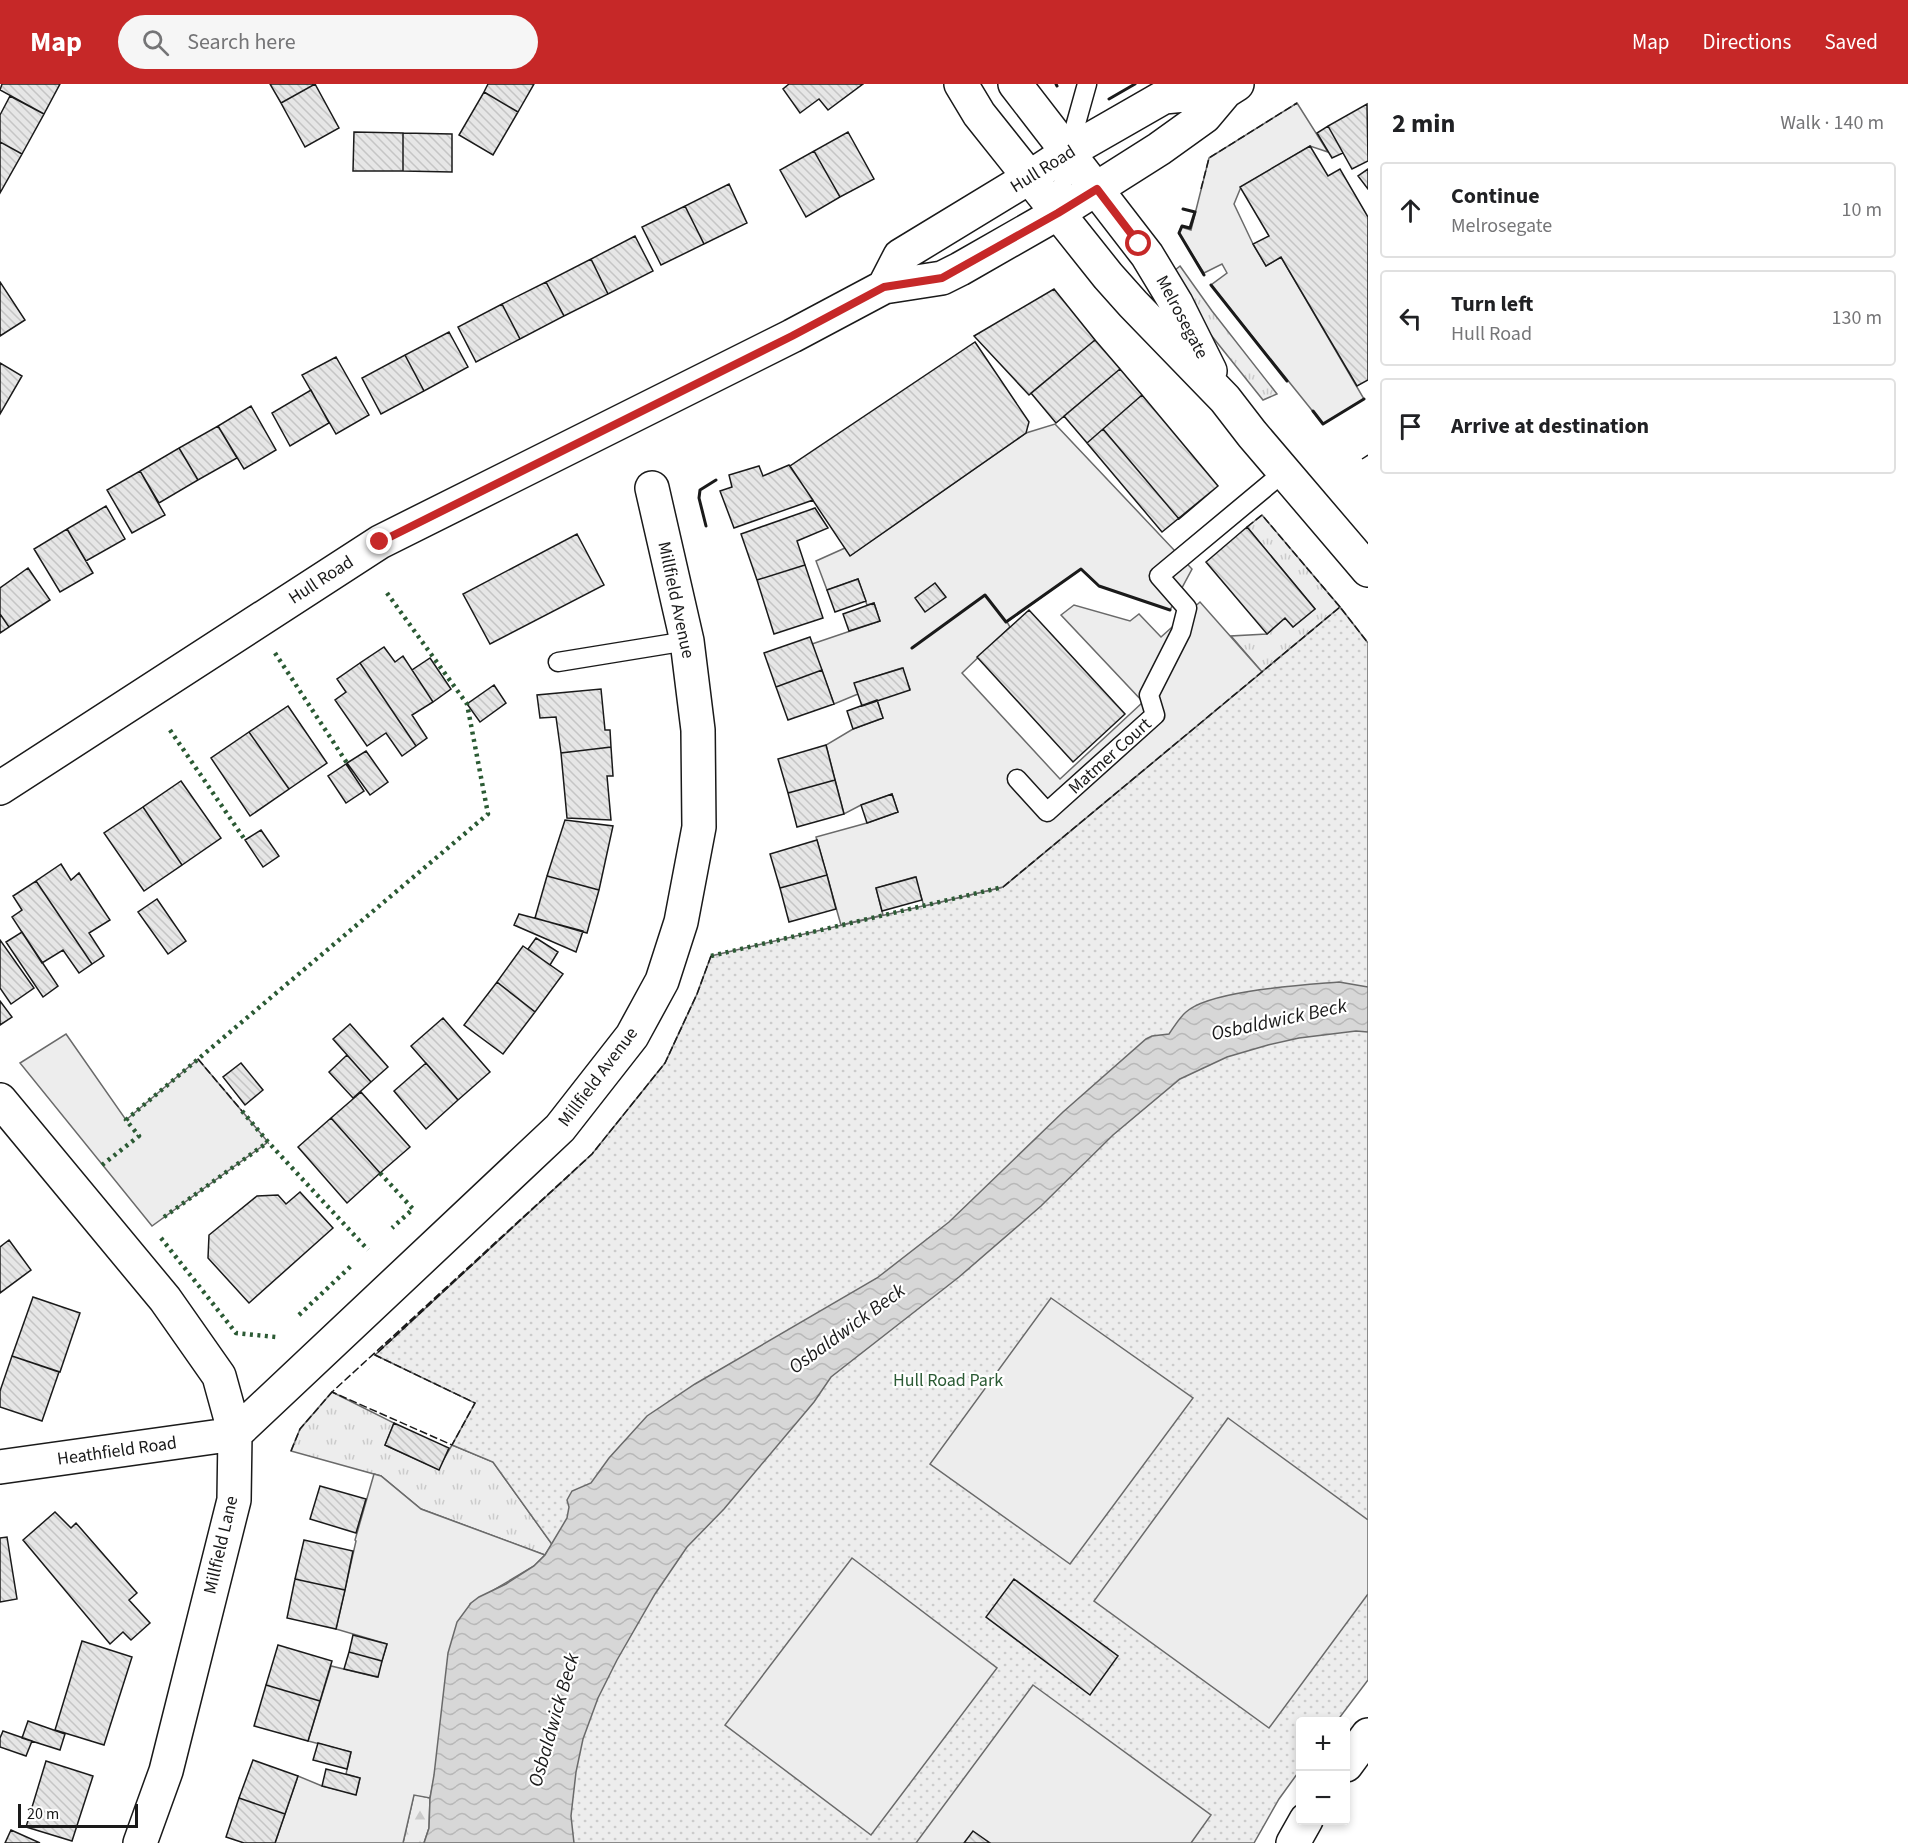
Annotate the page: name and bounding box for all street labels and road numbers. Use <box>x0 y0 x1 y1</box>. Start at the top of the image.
street label: Hull Road <box>1005 139 1081 199</box>
street label: Melrosegate <box>1150 271 1214 363</box>
street label: Millfield Avenue <box>651 539 701 661</box>
street label: Hull Road <box>284 550 358 610</box>
street label: Matmer Court <box>1063 712 1157 800</box>
street label: Millfield Avenue <box>552 1022 644 1132</box>
street label: Heathfield Road <box>56 1430 178 1472</box>
street label: Millfield Lane <box>198 1493 244 1597</box>

